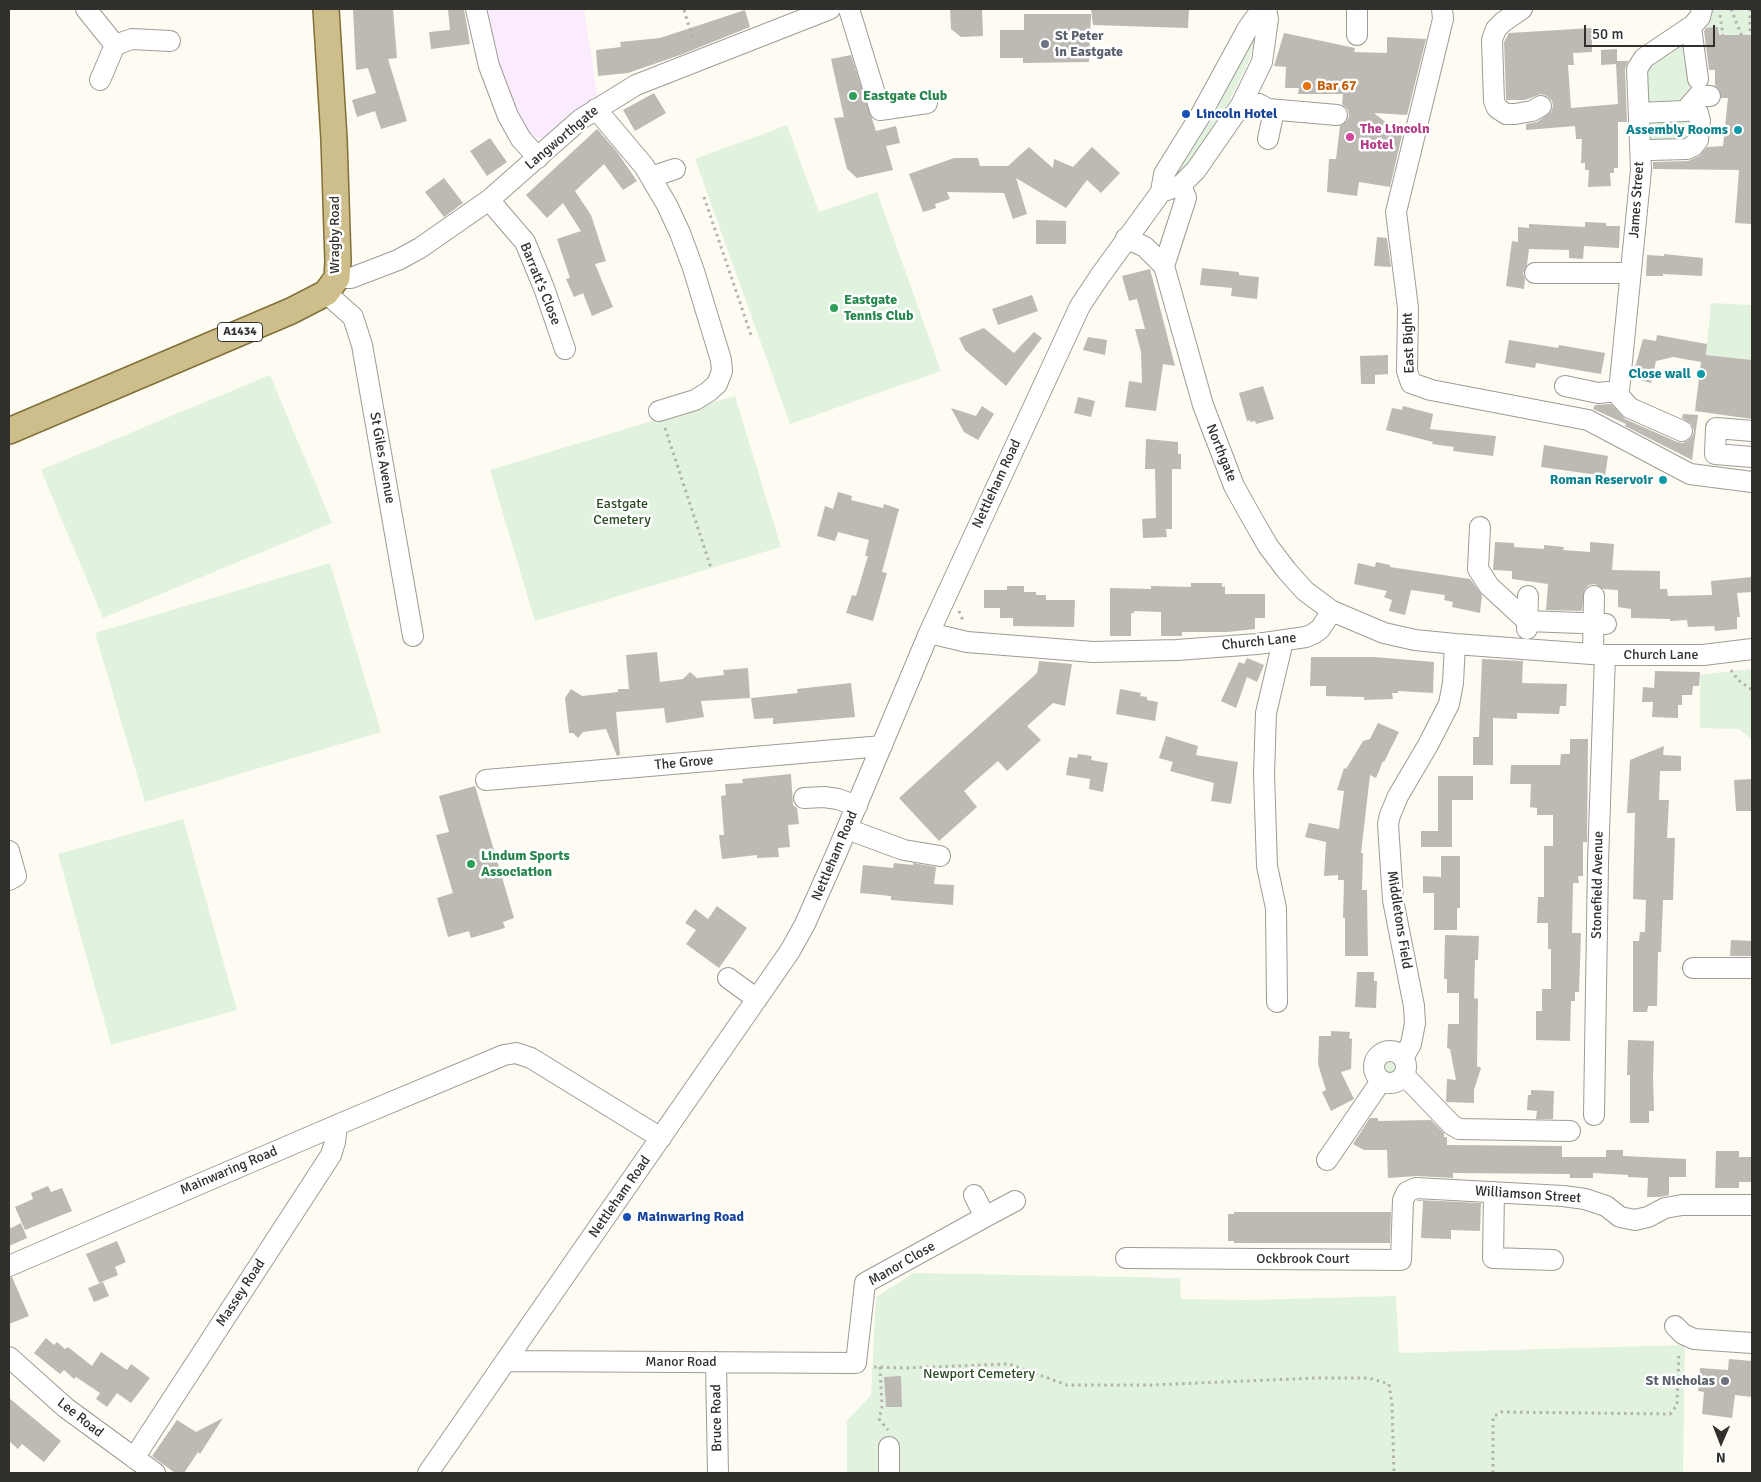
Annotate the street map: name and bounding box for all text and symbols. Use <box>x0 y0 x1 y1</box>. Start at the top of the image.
scale bar <box>1586 15 1717 47</box>
text: 50 m <box>1592 25 1623 43</box>
place label: St Peter in Eastgate <box>1055 28 1123 60</box>
marker: St Peter in Eastgate <box>1039 38 1051 50</box>
place label: Bar 67 <box>1317 78 1357 94</box>
marker: Bar 67 <box>1301 80 1313 92</box>
place label: Eastgate Club <box>863 88 947 104</box>
marker: Eastgate Club <box>847 90 859 102</box>
street label: Langworthgate <box>522 102 602 174</box>
place label: Lincoln Hotel <box>1196 106 1277 122</box>
marker: Lincoln Hotel <box>1180 108 1192 120</box>
place label: The Lincoln Hotel <box>1360 121 1430 154</box>
place label: Assembly Rooms <box>1626 122 1728 138</box>
marker: Assembly Rooms <box>1732 124 1744 136</box>
marker: The Lincoln Hotel <box>1344 131 1356 143</box>
street label: James Street <box>1626 161 1648 239</box>
street label: Wragby Road <box>327 196 343 274</box>
street label: Barratt's Close <box>516 240 564 328</box>
place label: Eastgate Tennis Club <box>844 292 914 324</box>
marker: Eastgate Tennis Club <box>828 302 840 314</box>
street label: East Bight <box>1400 312 1418 374</box>
road number: A1434 <box>218 322 262 342</box>
place label: Close wall <box>1628 366 1691 382</box>
marker: Close wall <box>1695 368 1707 380</box>
street label: St Giles Avenue <box>366 411 398 505</box>
street label: Northgate <box>1202 422 1240 484</box>
street label: Nettleham Road <box>969 437 1025 531</box>
place label: Roman Reservoir <box>1550 472 1653 488</box>
marker: Roman Reservoir <box>1657 474 1669 486</box>
park label: Eastgate Cemetery <box>593 496 651 528</box>
street label: Church Lane <box>1221 630 1297 654</box>
street label: Church Lane <box>1624 647 1698 663</box>
street label: The Grove <box>654 752 714 774</box>
street label: Nettleham Road <box>808 808 862 904</box>
street label: Stonefield Avenue <box>1589 831 1607 939</box>
place label: Lindum Sports Association <box>481 848 570 880</box>
marker: Lindum Sports Association <box>465 858 477 870</box>
street label: Middletons Field <box>1383 870 1415 970</box>
street label: Mainwaring Road <box>178 1143 280 1199</box>
street label: Nettleham Road <box>586 1153 654 1241</box>
street label: Williamson Street <box>1474 1183 1582 1207</box>
place label: Mainwaring Road <box>637 1209 744 1225</box>
marker: Mainwaring Road <box>621 1211 633 1223</box>
street label: Manor Close <box>866 1238 938 1290</box>
street label: Ockbrook Court <box>1256 1251 1350 1267</box>
street label: Massey Road <box>213 1256 269 1330</box>
street label: Manor Road <box>645 1354 717 1370</box>
park label: Newport Cemetery <box>923 1366 1035 1382</box>
place label: St Nicholas <box>1646 1373 1715 1389</box>
marker: St Nicholas <box>1719 1375 1731 1387</box>
street label: Bruce Road <box>708 1384 726 1452</box>
street label: Lee Road <box>54 1395 106 1441</box>
north arrow <box>1696 1417 1746 1467</box>
text: N <box>1716 1449 1726 1466</box>

